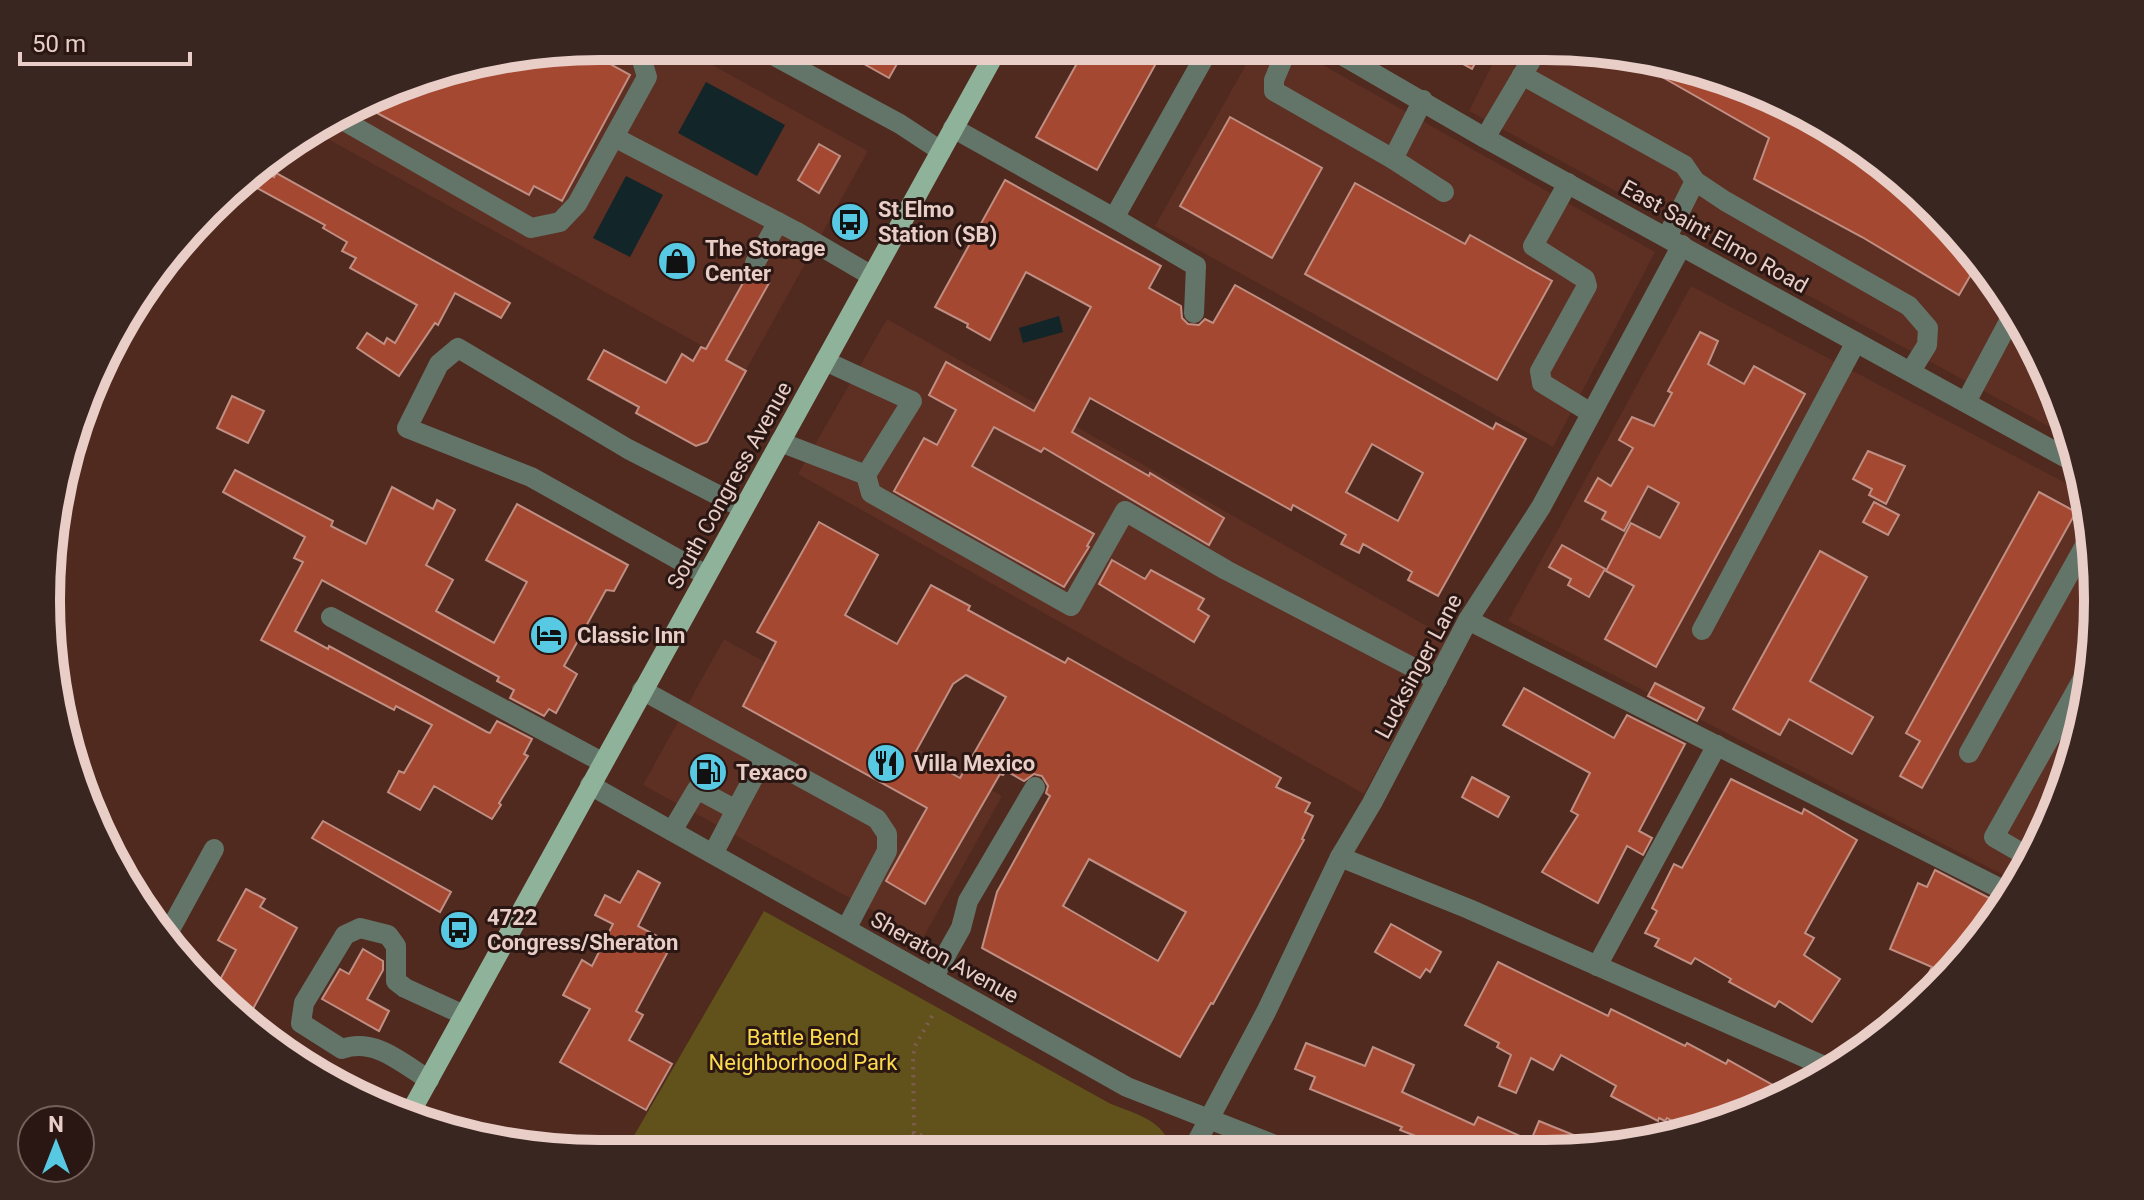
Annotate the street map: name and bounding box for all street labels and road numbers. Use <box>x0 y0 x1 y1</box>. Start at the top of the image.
street label: East Saint Elmo Road <box>1617 175 1812 298</box>
street label: South Congress Avenue <box>662 377 797 593</box>
street label: Lucksinger Lane <box>1370 590 1467 743</box>
street label: Sheraton Avenue <box>867 907 1023 1008</box>

